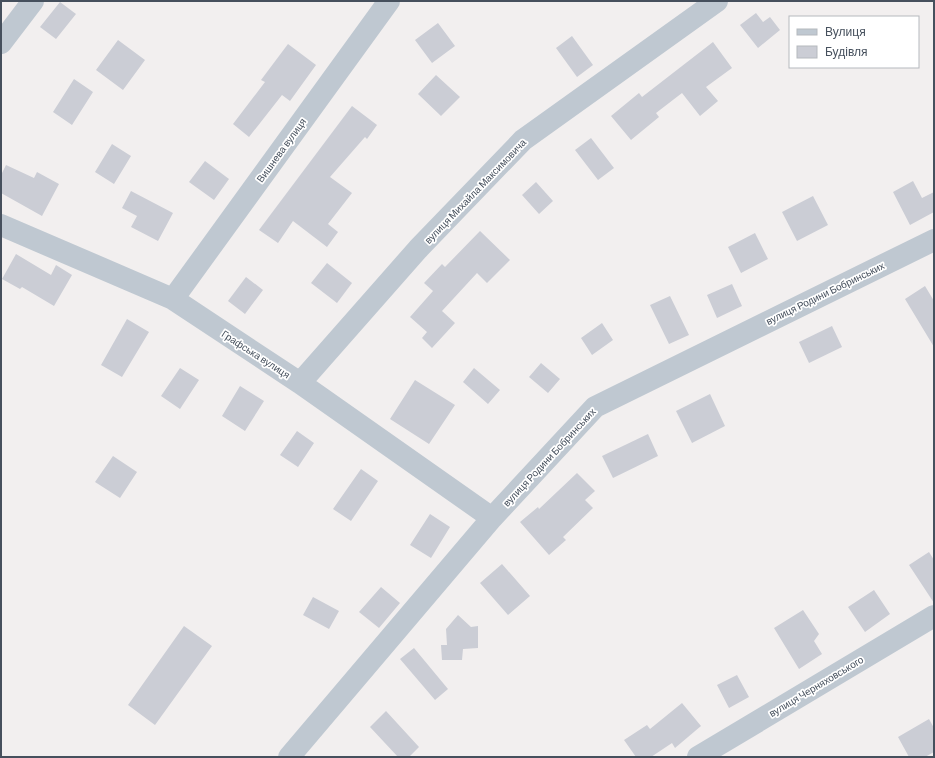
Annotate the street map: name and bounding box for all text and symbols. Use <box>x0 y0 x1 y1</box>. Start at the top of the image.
legend <box>789 16 919 68</box>
text: Вулиця <box>825 24 866 39</box>
text: Будівля <box>825 44 867 59</box>
street label: Вишнева вулиця <box>254 116 308 184</box>
street label: вулиця Михайла Максимовича <box>422 136 529 246</box>
street label: вулиця Родини Бобринських <box>764 259 886 327</box>
street label: Графська вулиця <box>220 327 292 381</box>
street label: вулиця Родини Бобринських <box>500 405 598 509</box>
street label: вулиця Черняховського <box>767 653 866 719</box>

